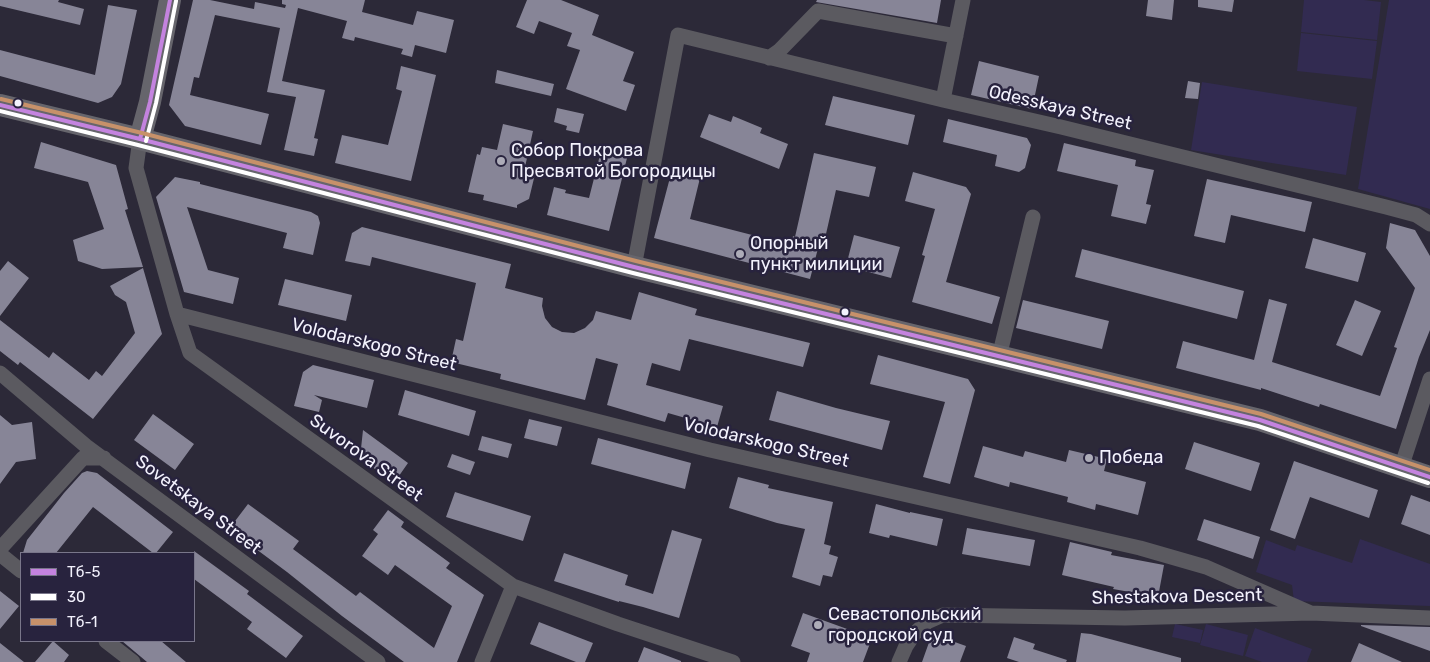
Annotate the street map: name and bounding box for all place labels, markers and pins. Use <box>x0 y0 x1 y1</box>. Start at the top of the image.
unlabelled marker <box>13 98 23 108</box>
place label: Собор Покрова Пресвятой Богородицы <box>511 140 716 182</box>
marker: Собор Покрова Пресвятой Богородицы <box>495 155 507 167</box>
place label: Опорный пункт милиции <box>750 233 882 276</box>
marker: Опорный пункт милиции <box>734 248 746 260</box>
unlabelled marker <box>840 307 850 317</box>
place label: Победа <box>1099 447 1163 469</box>
marker: Победа <box>1083 452 1095 464</box>
place label: Севастопольский городской суд <box>828 604 981 646</box>
marker: Севастопольский городской суд <box>812 619 824 631</box>

